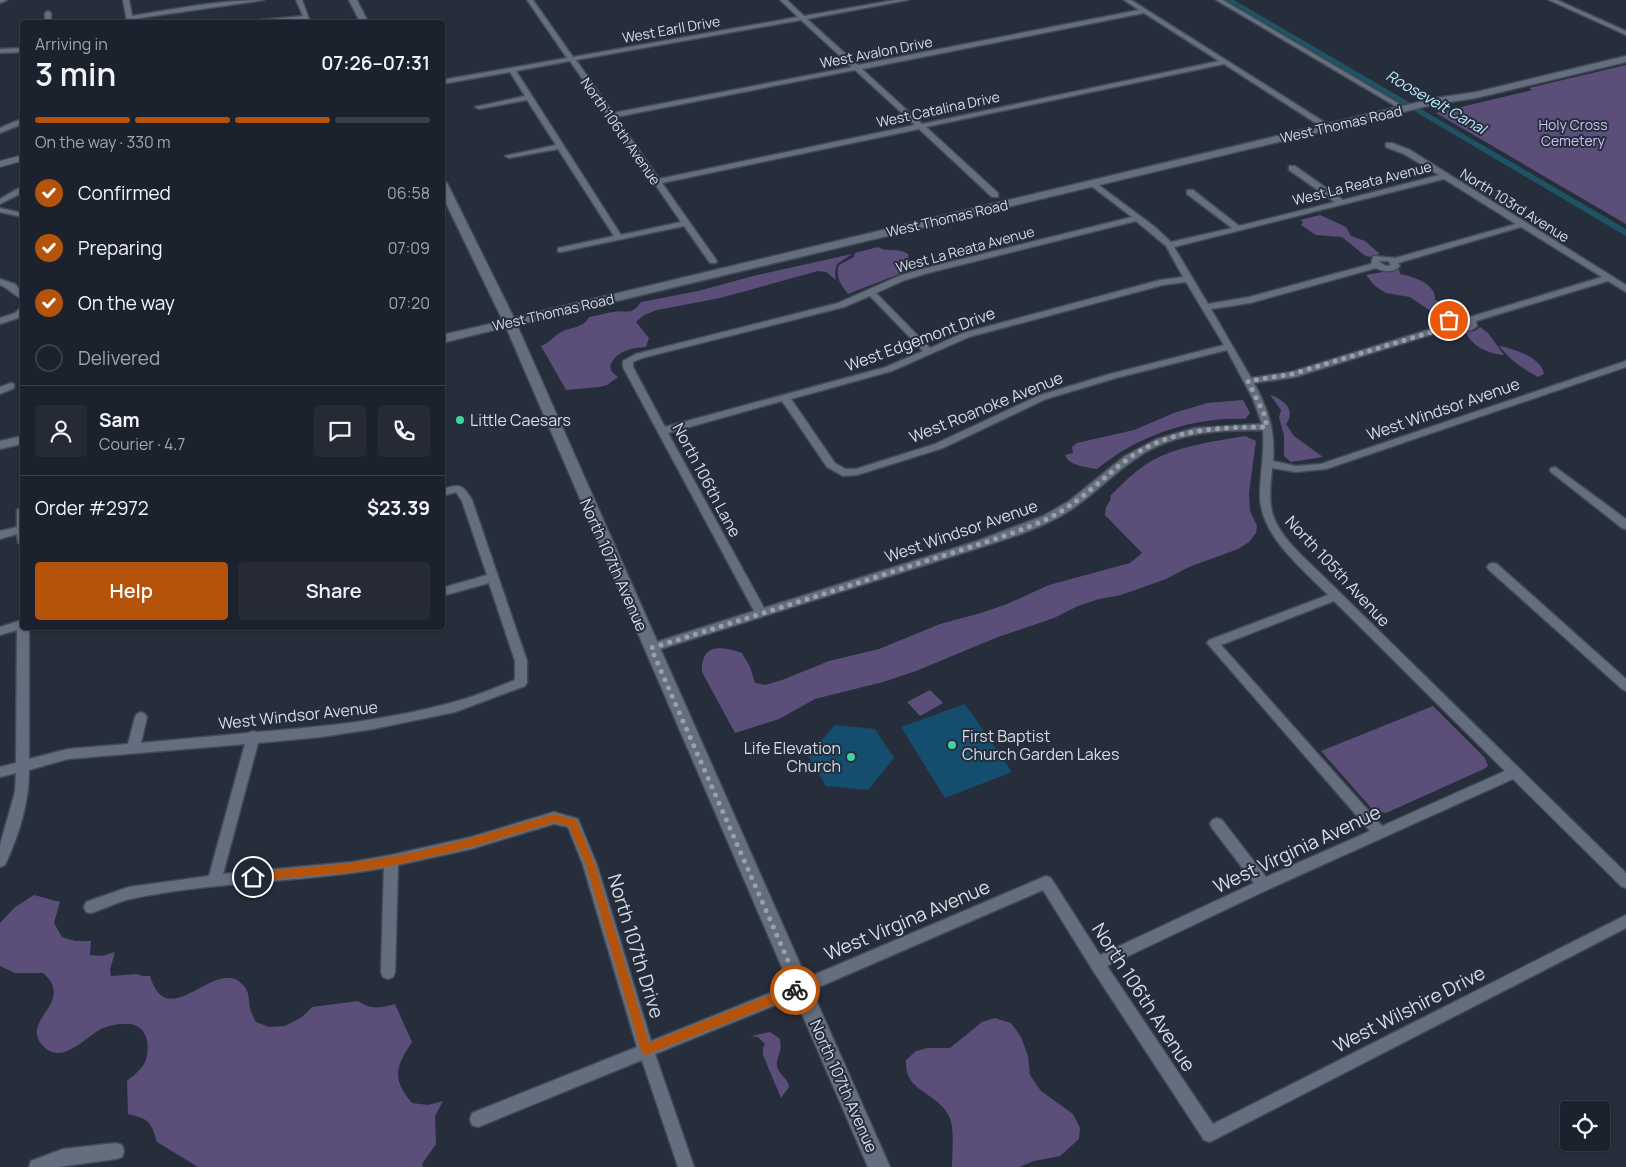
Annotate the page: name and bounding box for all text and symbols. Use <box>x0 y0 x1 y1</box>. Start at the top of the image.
street label: West Earll Drive <box>621 11 721 47</box>
street label: West Avalon Drive <box>818 32 934 72</box>
text: Arriving in <box>35 33 108 55</box>
text: 07:26–07:31 <box>321 50 430 76</box>
text: 3 min <box>35 52 116 96</box>
water label: Roosevelt Canal <box>1382 65 1492 140</box>
street label: North 106th Avenue <box>577 74 665 188</box>
street label: West Catalina Drive <box>875 87 1001 131</box>
street label: West Thomas Road <box>1278 101 1404 147</box>
park label: Holy Cross Cemetery <box>1538 115 1608 150</box>
text: On the way · 330 m <box>35 131 171 153</box>
street label: West La Reata Avenue <box>1290 157 1434 209</box>
street label: North 103rd Avenue <box>1457 164 1573 246</box>
icon: check <box>35 179 63 207</box>
text: Confirmed <box>78 180 171 206</box>
text: 06:58 <box>387 182 430 204</box>
street label: West Thomas Road <box>884 195 1010 241</box>
street label: West La Reata Avenue <box>894 221 1036 277</box>
icon: check <box>35 234 63 262</box>
text: Preparing <box>78 235 163 261</box>
text: 07:09 <box>388 237 430 259</box>
icon: check <box>35 289 63 317</box>
street label: West Thomas Road <box>490 289 616 335</box>
text: On the way <box>78 290 175 316</box>
text: 07:20 <box>389 292 430 314</box>
pin <box>1428 299 1470 341</box>
street label: West Edgemont Drive <box>842 302 998 376</box>
icon: bag <box>1435 306 1463 334</box>
text: Delivered <box>78 345 160 371</box>
street label: West Roanoke Avenue <box>906 366 1066 448</box>
street label: West Windsor Avenue <box>1364 373 1522 445</box>
button: person <box>35 405 87 457</box>
button: chat <box>314 405 366 457</box>
button: phone <box>378 405 430 457</box>
text: Sam <box>99 407 140 433</box>
place label: Little Caesars <box>470 409 571 431</box>
marker: Little Caesars <box>454 414 466 426</box>
street label: North 106th Lane <box>668 419 746 541</box>
text: Courier · 4.7 <box>99 433 185 455</box>
text: Order #2972 <box>35 495 149 521</box>
text: $23.39 <box>367 495 430 521</box>
street label: North 107th Avenue <box>575 495 653 635</box>
street label: West Windsor Avenue <box>882 495 1040 567</box>
street label: North 105th Avenue <box>1281 511 1395 631</box>
button: Help <box>35 562 228 620</box>
button: Share <box>238 562 430 620</box>
street label: West Windsor Avenue <box>217 696 379 734</box>
place label: First Baptist Church Garden Lakes <box>962 725 1119 765</box>
place label: Life Elevation Church <box>744 737 841 777</box>
marker: First Baptist Church Garden Lakes <box>946 739 958 751</box>
marker: Life Elevation Church <box>845 751 857 763</box>
street label: West Virginia Avenue <box>1209 799 1385 899</box>
pin <box>232 856 274 898</box>
icon: home <box>239 863 267 891</box>
street label: North 107th Drive <box>602 871 670 1021</box>
street label: West Virgina Avenue <box>820 873 994 967</box>
street label: North 106th Avenue <box>1086 918 1202 1076</box>
street label: West Wilshire Drive <box>1329 959 1489 1059</box>
courier <box>770 965 820 1015</box>
icon: bike <box>781 976 809 1004</box>
street label: North 107th Avenue <box>805 1016 883 1156</box>
map controls <box>1560 1101 1610 1151</box>
button: locate <box>1560 1101 1610 1151</box>

